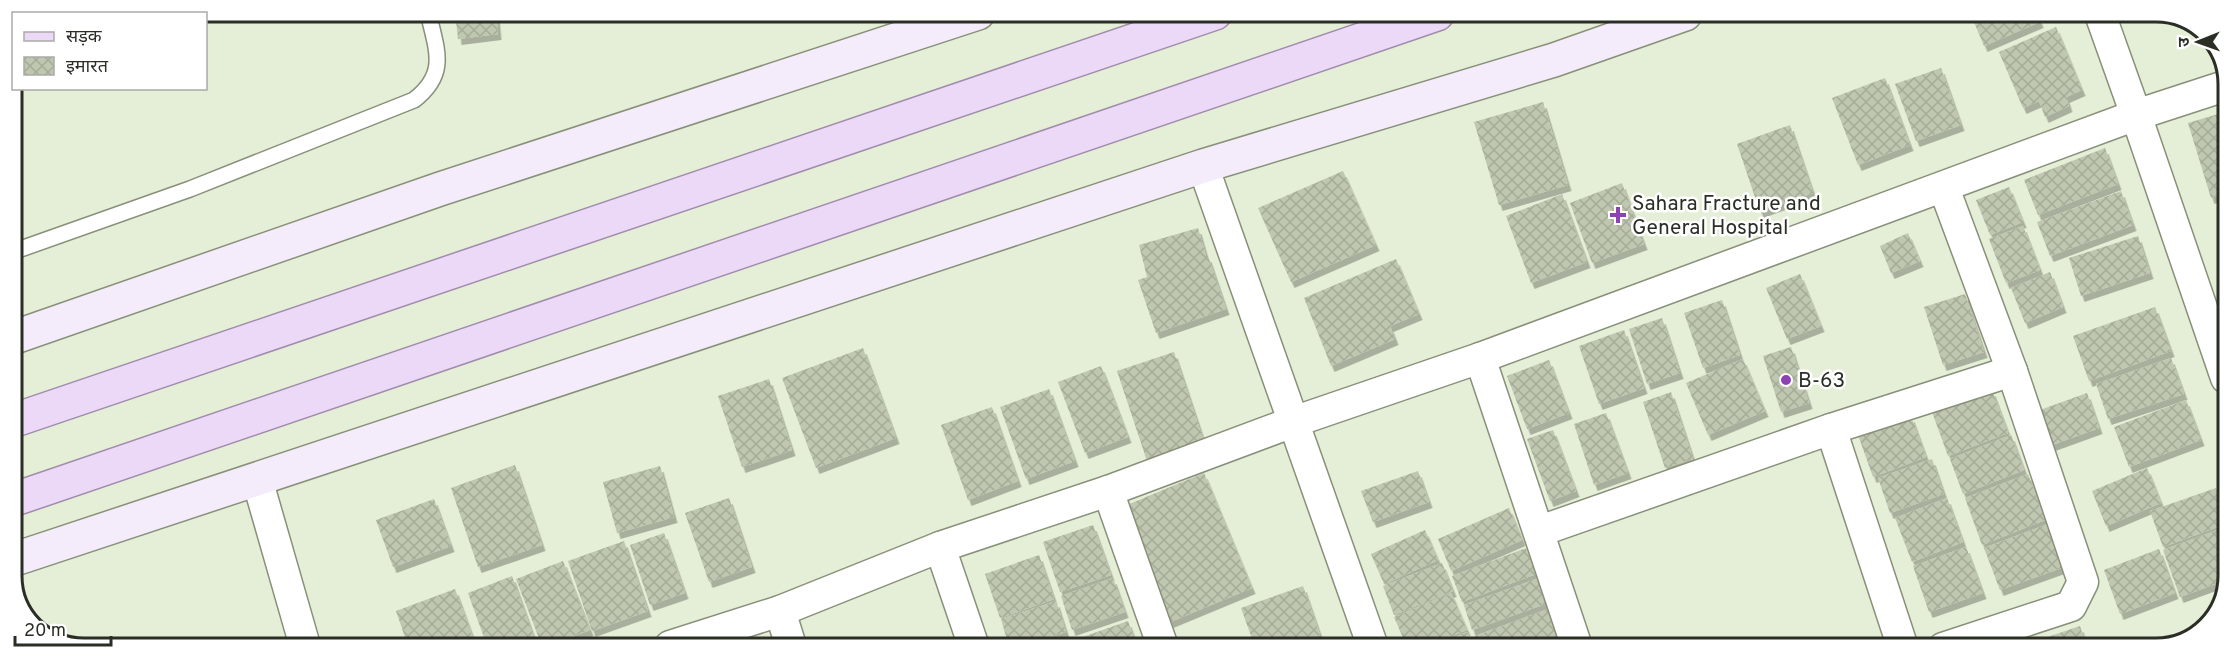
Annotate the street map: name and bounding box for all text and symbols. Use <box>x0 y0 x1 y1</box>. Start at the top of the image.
legend <box>12 12 207 90</box>
north arrow <box>2168 12 2228 72</box>
text: सड़क <box>66 26 103 49</box>
text: उ <box>2175 37 2195 47</box>
text: इमारत <box>66 56 109 79</box>
place label: Sahara Fracture and General Hospital <box>1632 191 1821 242</box>
marker: Sahara Fracture and General Hospital <box>1609 206 1627 224</box>
place label: B-63 <box>1798 368 1845 395</box>
marker: B-63 <box>1779 373 1793 387</box>
scale bar <box>15 609 111 647</box>
text: 20 m <box>24 620 66 643</box>

